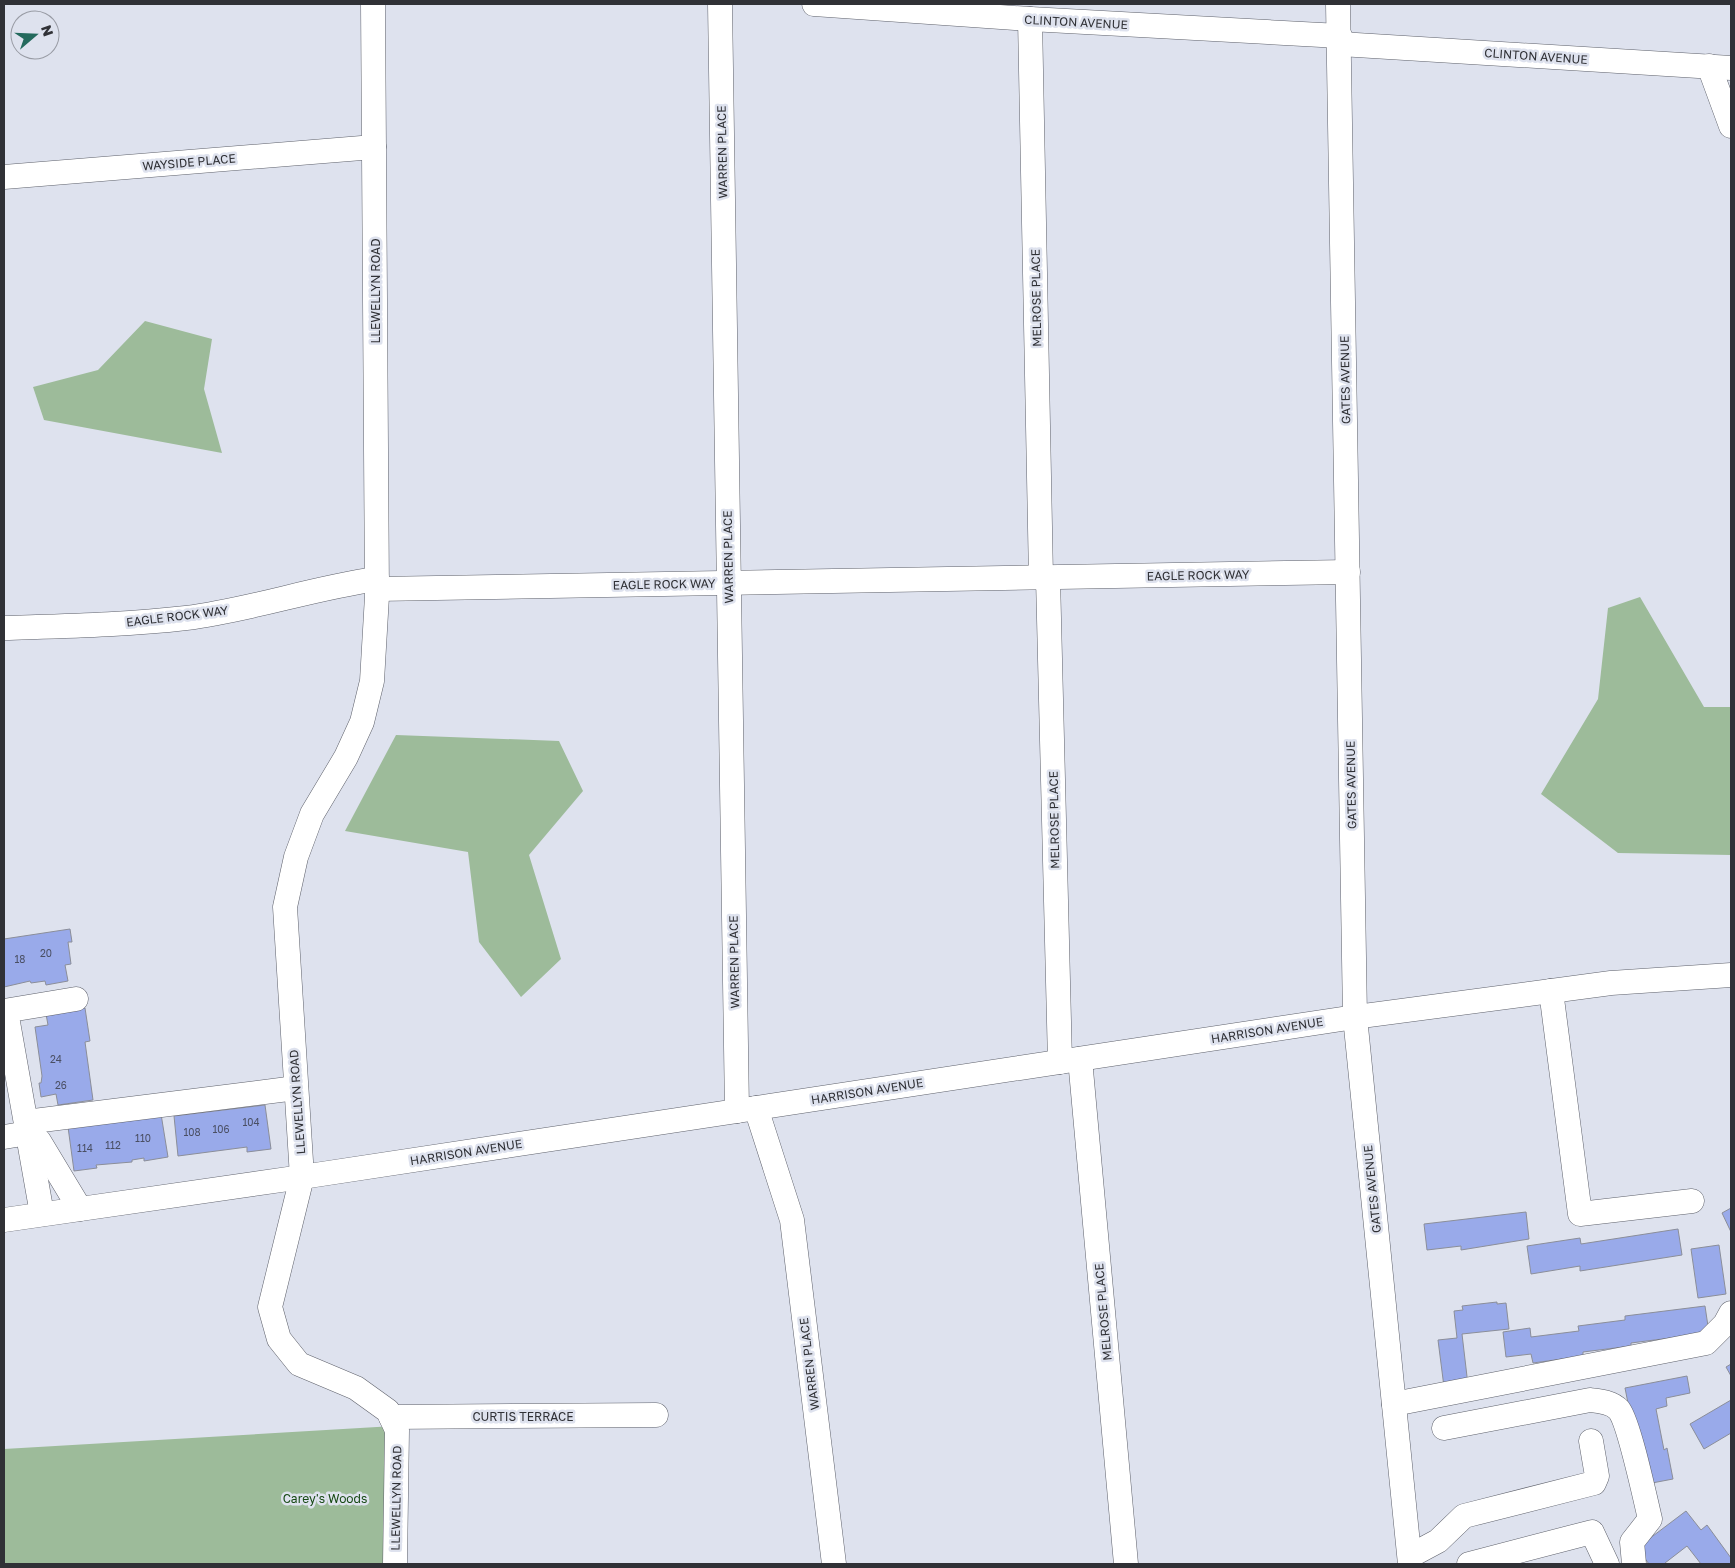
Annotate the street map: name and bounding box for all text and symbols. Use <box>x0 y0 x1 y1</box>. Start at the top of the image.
north arrow <box>10 10 60 60</box>
street label: CLINTON AVENUE <box>1024 12 1128 32</box>
text: N <box>38 23 58 38</box>
street label: CLINTON AVENUE <box>1484 45 1588 67</box>
street label: WARREN PLACE <box>714 105 730 199</box>
street label: WAYSIDE PLACE <box>142 150 236 174</box>
street label: LLEWELLYN ROAD <box>368 238 383 344</box>
street label: MELROSE PLACE <box>1028 249 1044 347</box>
street label: GATES AVENUE <box>1337 336 1353 424</box>
street label: WARREN PLACE <box>720 510 736 604</box>
street label: EAGLE ROCK WAY <box>1147 567 1250 583</box>
street label: EAGLE ROCK WAY <box>613 576 716 592</box>
street label: EAGLE ROCK WAY <box>125 602 229 630</box>
street label: GATES AVENUE <box>1343 741 1359 829</box>
street label: MELROSE PLACE <box>1046 771 1062 869</box>
street label: WARREN PLACE <box>726 915 742 1009</box>
house number: 20 <box>40 947 52 959</box>
house number: 18 <box>15 953 25 965</box>
street label: HARRISON AVENUE <box>1210 1014 1324 1046</box>
street label: LLEWELLYN ROAD <box>286 1049 308 1155</box>
house number: 24 <box>50 1053 62 1065</box>
street label: HARRISON AVENUE <box>810 1075 924 1107</box>
house number: 26 <box>55 1079 67 1091</box>
house number: 104 <box>242 1116 260 1128</box>
house number: 106 <box>212 1123 230 1135</box>
house number: 108 <box>183 1126 201 1138</box>
house number: 110 <box>135 1132 151 1144</box>
street label: HARRISON AVENUE <box>409 1136 523 1168</box>
house number: 112 <box>105 1139 121 1151</box>
house number: 114 <box>77 1142 93 1154</box>
street label: GATES AVENUE <box>1360 1144 1384 1234</box>
street label: MELROSE PLACE <box>1091 1263 1115 1361</box>
street label: WARREN PLACE <box>796 1317 822 1411</box>
street label: CURTIS TERRACE <box>472 1409 574 1424</box>
street label: LLEWELLYN ROAD <box>388 1445 404 1551</box>
park label: Carey's Woods <box>283 1491 367 1506</box>

